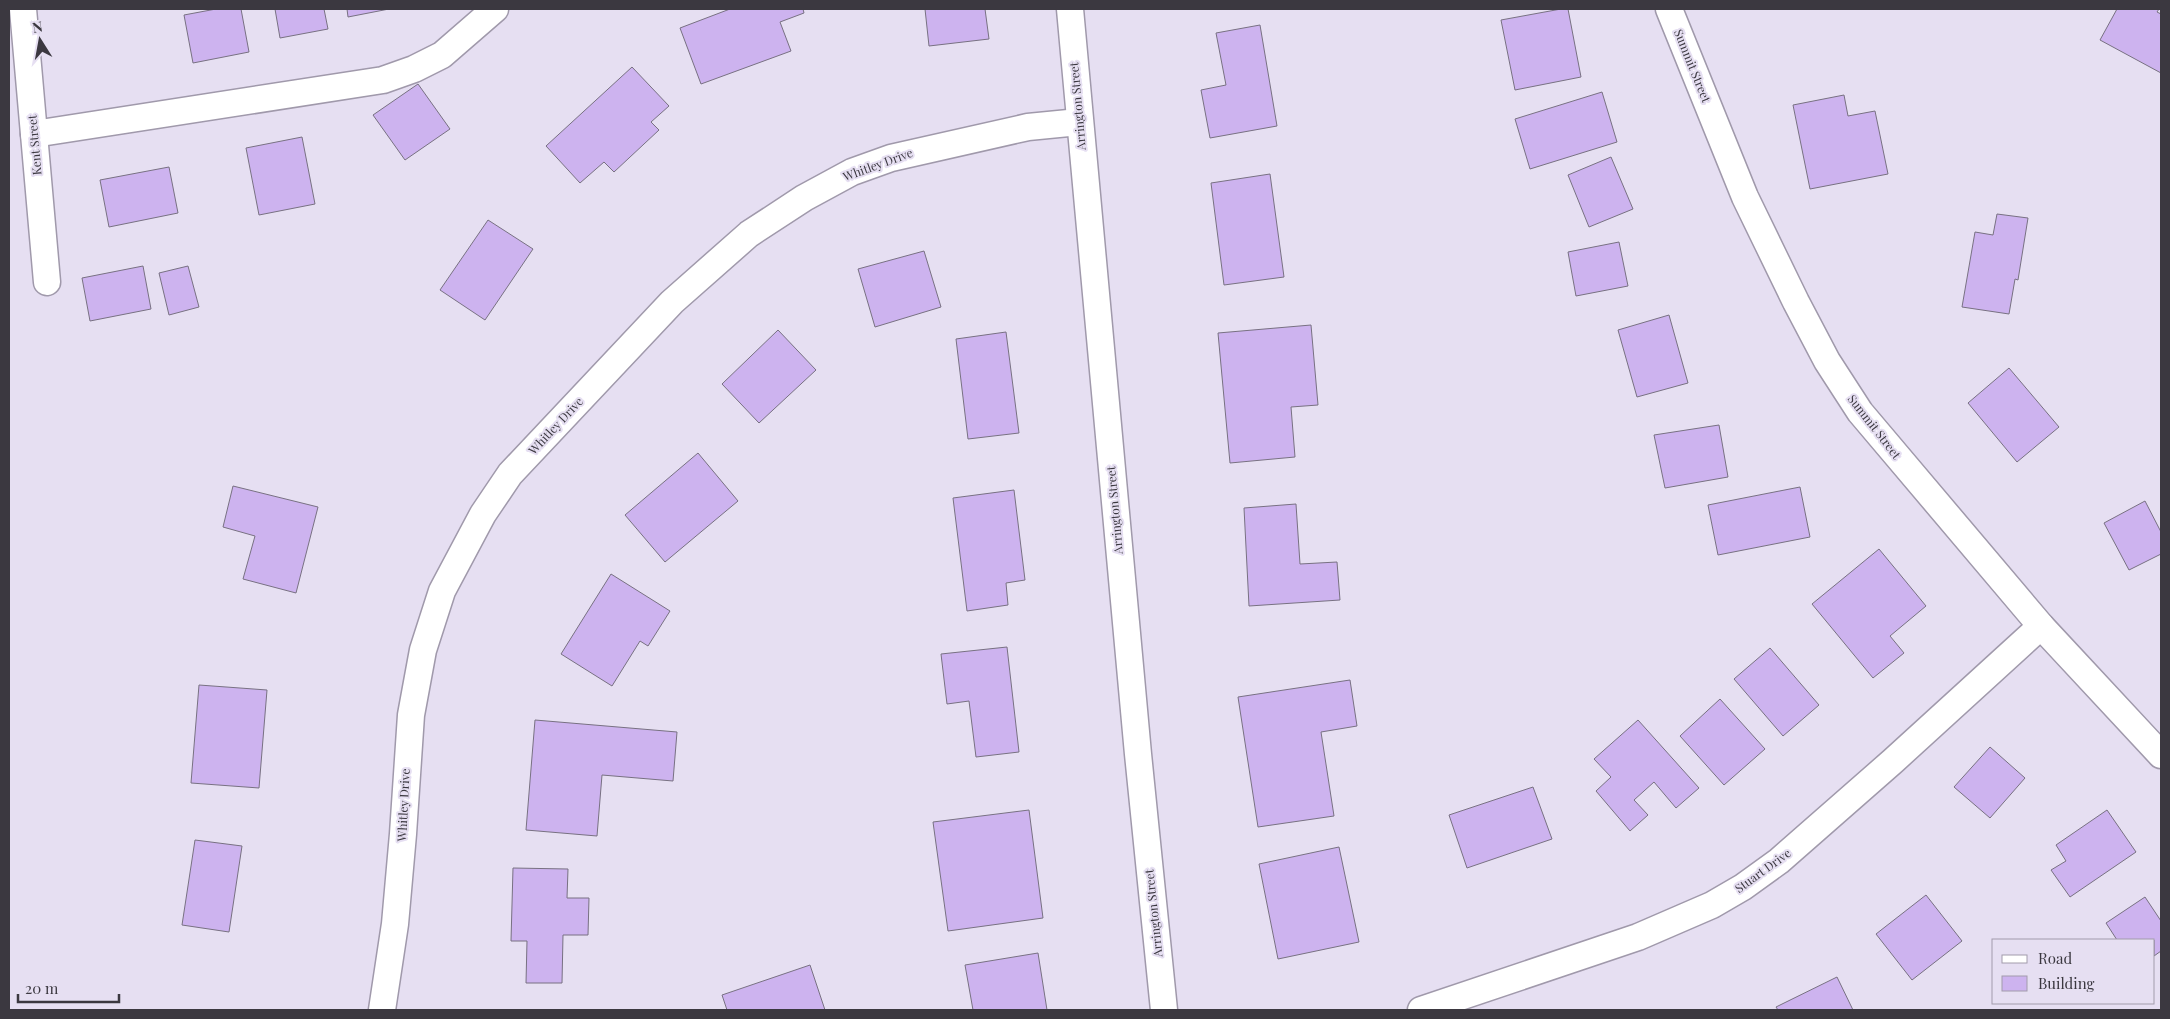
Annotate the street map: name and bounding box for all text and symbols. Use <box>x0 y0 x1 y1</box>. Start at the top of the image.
north arrow <box>15 15 65 65</box>
text: N <box>31 16 44 37</box>
street label: Summit Street <box>1671 27 1715 105</box>
street label: Arrington Street <box>1065 61 1089 152</box>
street label: Kent Street <box>23 114 45 176</box>
street label: Whitley Drive <box>840 144 915 184</box>
street label: Summit Street <box>1845 391 1905 462</box>
street label: Whitley Drive <box>524 393 586 458</box>
street label: Arrington Street <box>1102 465 1126 556</box>
street label: Whitley Drive <box>393 768 413 843</box>
street label: Stuart Drive <box>1731 844 1794 896</box>
street label: Arrington Street <box>1140 868 1166 959</box>
legend <box>1992 939 2155 1004</box>
text: Road <box>2038 948 2072 968</box>
scale bar <box>18 972 119 1004</box>
text: Building <box>2038 973 2095 993</box>
text: 20 m <box>25 978 59 998</box>

